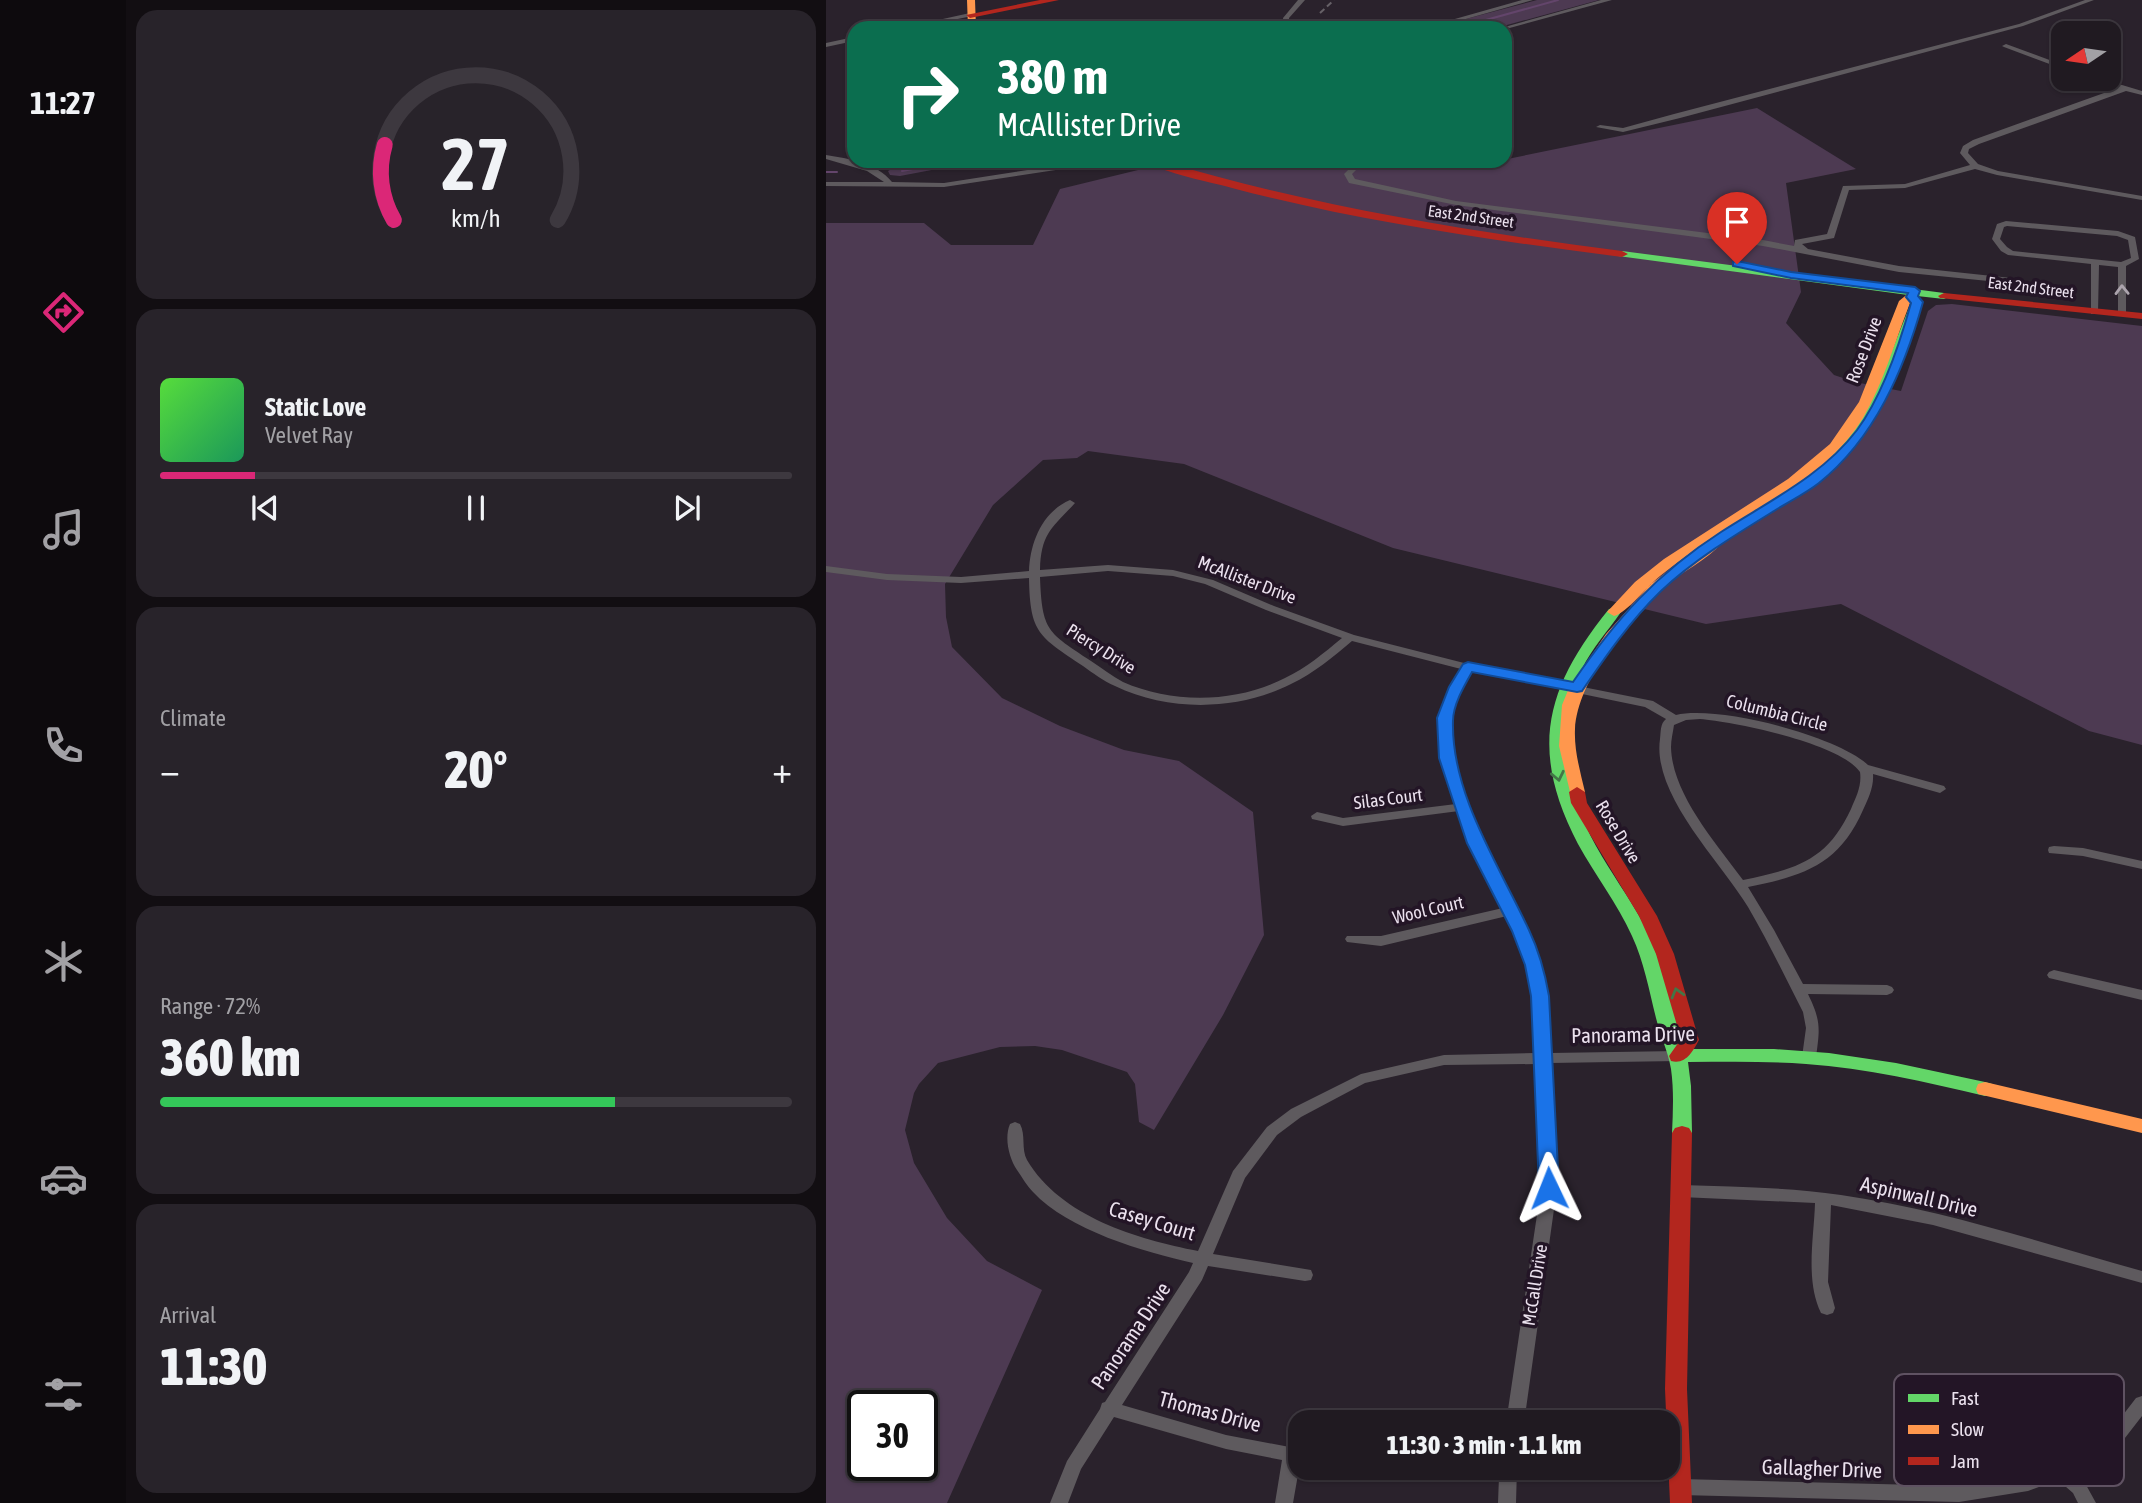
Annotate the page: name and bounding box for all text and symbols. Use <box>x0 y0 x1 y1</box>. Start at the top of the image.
north arrow <box>2051 21 2121 91</box>
map controls <box>2051 21 2121 91</box>
text: 380 m <box>997 48 1108 104</box>
icon: right <box>882 49 973 140</box>
text: 11:27 <box>30 84 96 121</box>
text: McAllister Drive <box>997 106 1181 143</box>
text: 27 <box>442 123 510 206</box>
pin <box>1707 192 1767 264</box>
street label: East 2nd Street <box>1427 201 1516 231</box>
icon: arrive <box>1718 203 1756 241</box>
text: km/h <box>451 204 501 232</box>
street label: East 2nd Street <box>1987 273 2076 301</box>
one-way arrow <box>2114 284 2129 295</box>
icon: directions <box>39 288 88 337</box>
street label: Rose Drive <box>1841 314 1886 386</box>
text: Static Love <box>265 392 366 422</box>
text: Velvet Ray <box>265 422 353 448</box>
icon: previous <box>246 489 284 527</box>
icon: pause <box>457 489 495 527</box>
icon: next <box>668 489 706 527</box>
icon: music <box>39 505 88 554</box>
street label: McAllister Drive <box>1195 551 1299 608</box>
street label: Piercy Drive <box>1063 619 1140 678</box>
street label: Columbia Circle <box>1724 690 1830 735</box>
text: Climate <box>160 705 226 731</box>
icon: phone <box>39 721 88 770</box>
text: 20° <box>444 739 508 799</box>
text: − <box>160 748 180 791</box>
text: + <box>772 748 792 791</box>
one-way arrow <box>1550 770 1565 782</box>
street label: Silas Court <box>1352 784 1424 813</box>
street label: Rose Drive <box>1592 797 1645 867</box>
street label: Wool Court <box>1390 891 1465 928</box>
icon: climate <box>39 937 88 986</box>
one-way arrow <box>1670 988 1685 1000</box>
text: Range · 72% <box>160 993 260 1019</box>
street label: Panorama Drive <box>1571 1021 1695 1047</box>
text: 360 km <box>160 1027 301 1087</box>
position arrow <box>1512 1151 1586 1225</box>
icon: car <box>39 1154 88 1203</box>
street label: Aspinwall Drive <box>1858 1171 1980 1221</box>
street label: Casey Court <box>1106 1196 1198 1245</box>
street label: McCall Drive <box>1518 1243 1551 1327</box>
street label: Panorama Drive <box>1086 1277 1175 1393</box>
text: Arrival <box>160 1302 216 1328</box>
text: 11:30 <box>160 1336 267 1396</box>
icon: filters <box>39 1370 88 1419</box>
legend <box>1894 1374 2124 1486</box>
street label: Thomas Drive <box>1157 1386 1264 1436</box>
text: Fast <box>1951 1387 1979 1409</box>
speed limit sign: 30 <box>847 1390 938 1481</box>
text: Slow <box>1951 1418 1985 1440</box>
text: 11:30 · 3 min · 1.1 km <box>1387 1430 1581 1460</box>
text: Jam <box>1951 1450 1980 1472</box>
street label: Gallagher Drive <box>1761 1454 1883 1482</box>

